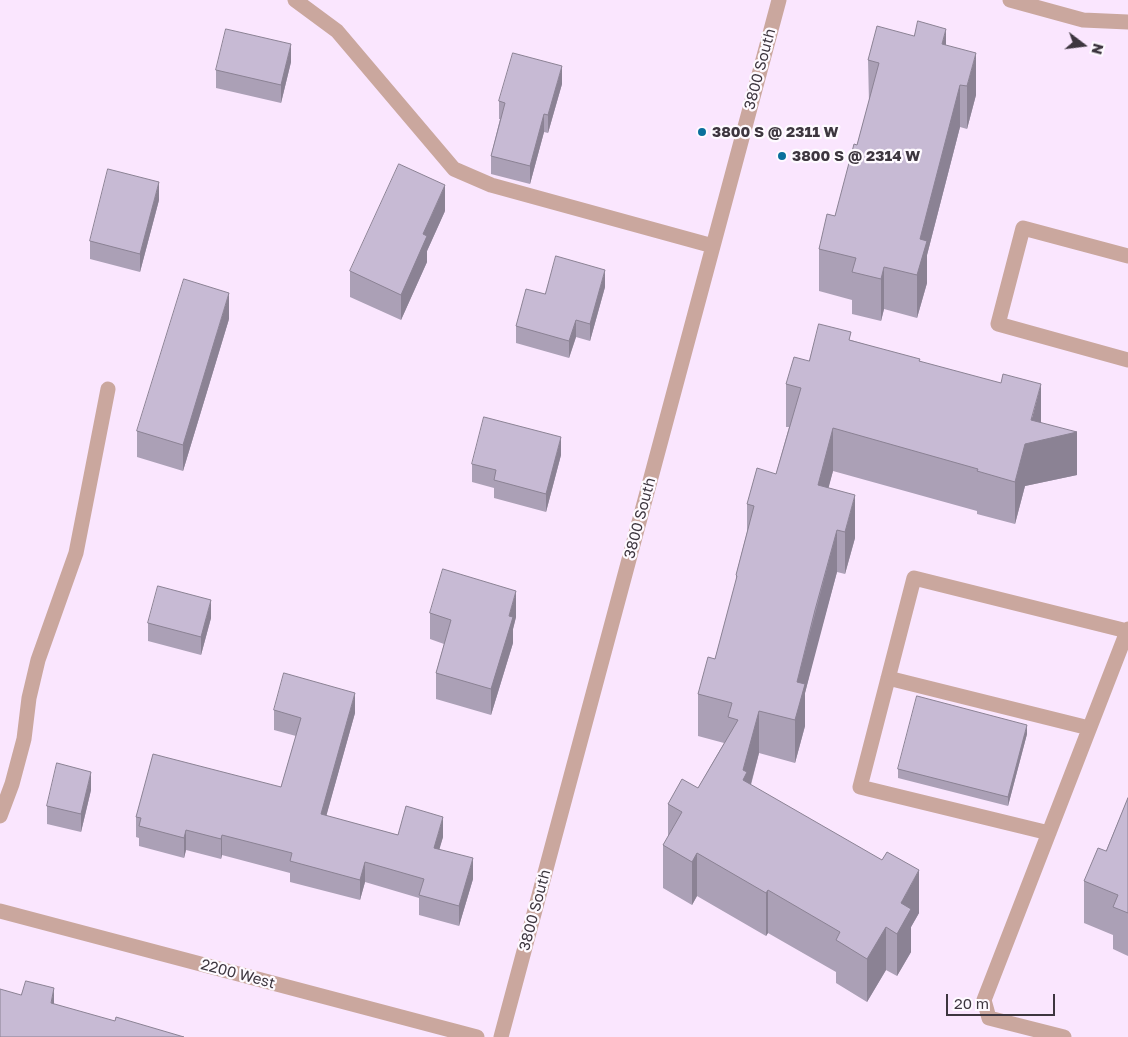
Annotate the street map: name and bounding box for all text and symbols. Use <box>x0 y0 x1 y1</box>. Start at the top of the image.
north arrow <box>1058 20 1108 70</box>
street label: 3800 South <box>741 27 779 111</box>
text: N <box>1088 42 1108 56</box>
place label: 3800 S @ 2311 W <box>712 123 839 141</box>
marker: 3800 S @ 2311 W <box>696 126 708 138</box>
place label: 3800 S @ 2314 W <box>792 147 920 165</box>
marker: 3800 S @ 2314 W <box>776 150 788 162</box>
street label: 3800 South <box>621 476 659 560</box>
street label: 3800 South <box>516 868 554 952</box>
street label: 2200 West <box>199 955 277 993</box>
scale bar <box>948 984 1057 1016</box>
text: 20 m <box>954 994 989 1012</box>

